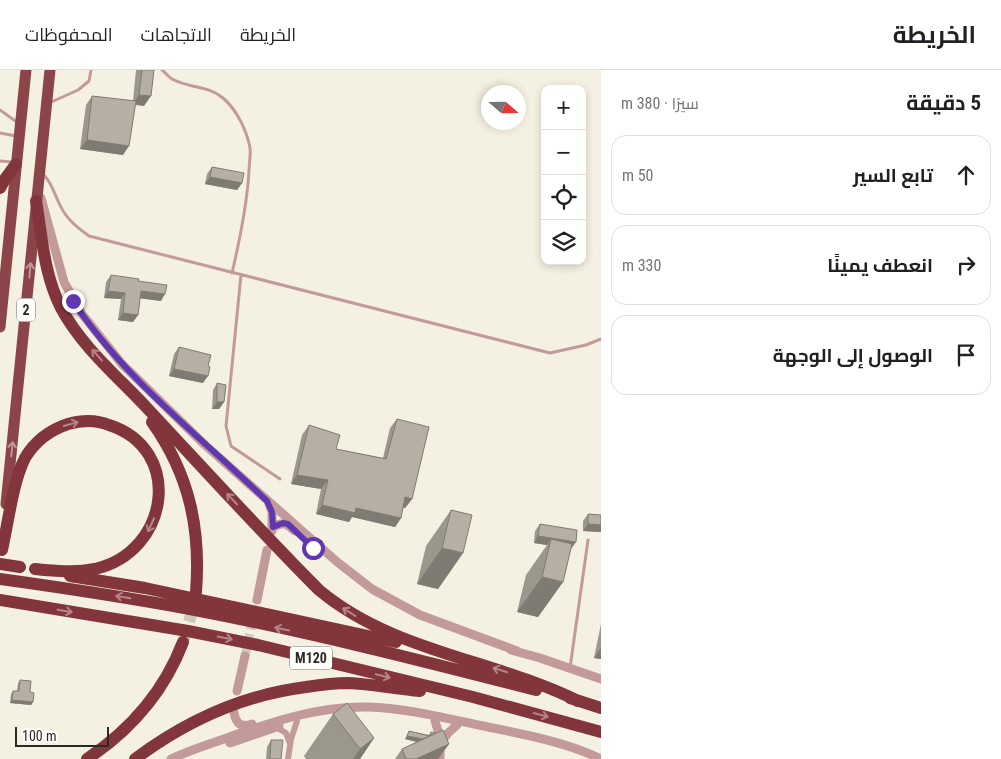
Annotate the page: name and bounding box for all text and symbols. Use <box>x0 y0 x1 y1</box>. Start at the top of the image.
text: الخريطة <box>893 21 976 49</box>
text: المحفوظات <box>25 24 113 45</box>
text: الاتجاهات <box>141 24 212 45</box>
text: الخريطة <box>240 24 296 45</box>
north arrow <box>481 85 526 130</box>
map controls <box>541 85 586 265</box>
button: + <box>541 85 586 130</box>
text: 5 دقيقة <box>906 91 981 115</box>
text: سيرًا · 380 m <box>621 94 699 113</box>
button: − <box>541 130 586 175</box>
icon: ahead <box>952 161 980 189</box>
text: تابع السير <box>853 164 933 187</box>
text: 50 m <box>622 166 654 185</box>
button: locate <box>541 175 586 220</box>
button: layers <box>541 220 586 265</box>
icon: right <box>952 251 980 279</box>
text: انعطف يمينًا <box>827 254 933 277</box>
text: 330 m <box>622 256 661 275</box>
one-way arrow <box>25 262 35 278</box>
route end <box>62 290 85 313</box>
road number: 2 <box>17 298 35 322</box>
icon: arrive <box>952 341 980 369</box>
text: الوصول إلى الوجهة <box>773 344 933 367</box>
one-way arrow <box>91 349 103 362</box>
one-way arrow <box>62 419 78 428</box>
one-way arrow <box>7 441 17 457</box>
one-way arrow <box>226 493 238 506</box>
one-way arrow <box>146 517 155 532</box>
route start <box>302 537 325 560</box>
one-way arrow <box>115 592 131 602</box>
one-way arrow <box>57 606 73 616</box>
one-way arrow <box>342 606 356 617</box>
one-way arrow <box>275 624 291 633</box>
one-way arrow <box>217 634 233 644</box>
road number: M120 <box>290 646 332 670</box>
one-way arrow <box>493 665 508 674</box>
one-way arrow <box>375 671 391 681</box>
one-way arrow <box>533 711 549 720</box>
scale bar <box>15 724 109 747</box>
text: 100 m <box>22 728 57 744</box>

